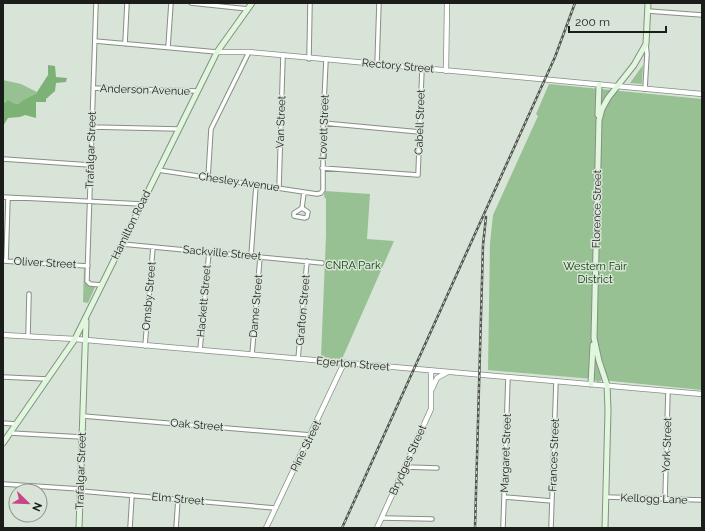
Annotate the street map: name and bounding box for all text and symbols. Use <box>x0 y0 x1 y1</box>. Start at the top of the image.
scale bar <box>569 8 666 34</box>
text: 200 m <box>575 15 610 29</box>
street label: Rectory Street <box>361 56 435 76</box>
street label: Anderson Avenue <box>100 82 191 98</box>
street label: Cabell Street <box>412 89 428 155</box>
street label: Lovett Street <box>316 94 332 160</box>
street label: Van Street <box>274 95 288 149</box>
street label: Trafalgar Street <box>83 111 99 189</box>
street label: Florence Street <box>590 169 604 248</box>
street label: Chesley Avenue <box>198 170 281 194</box>
street label: Hamilton Road <box>109 188 153 262</box>
street label: Sackville Street <box>182 243 262 263</box>
street label: Oliver Street <box>13 255 77 271</box>
park label: CNRA Park <box>325 259 381 272</box>
park label: Western Fair District <box>563 260 627 286</box>
street label: Omsby Street <box>140 261 159 331</box>
street label: Hackett Street <box>194 264 214 338</box>
street label: Dame Street <box>247 273 265 338</box>
street label: Grafton Street <box>293 274 313 346</box>
street label: Egerton Street <box>316 354 390 374</box>
street label: Margaret Street <box>498 413 514 493</box>
street label: Oak Street <box>170 416 224 434</box>
street label: York Street <box>660 417 674 473</box>
street label: Pine Street <box>288 418 324 474</box>
street label: Frances Street <box>546 418 562 492</box>
street label: Brydges Street <box>387 423 429 497</box>
street label: Trafalgar Street <box>73 432 89 510</box>
north arrow <box>8 483 48 523</box>
street label: Elm Street <box>151 490 205 508</box>
street label: Kellogg Lane <box>620 491 688 507</box>
text: N <box>29 500 44 513</box>

